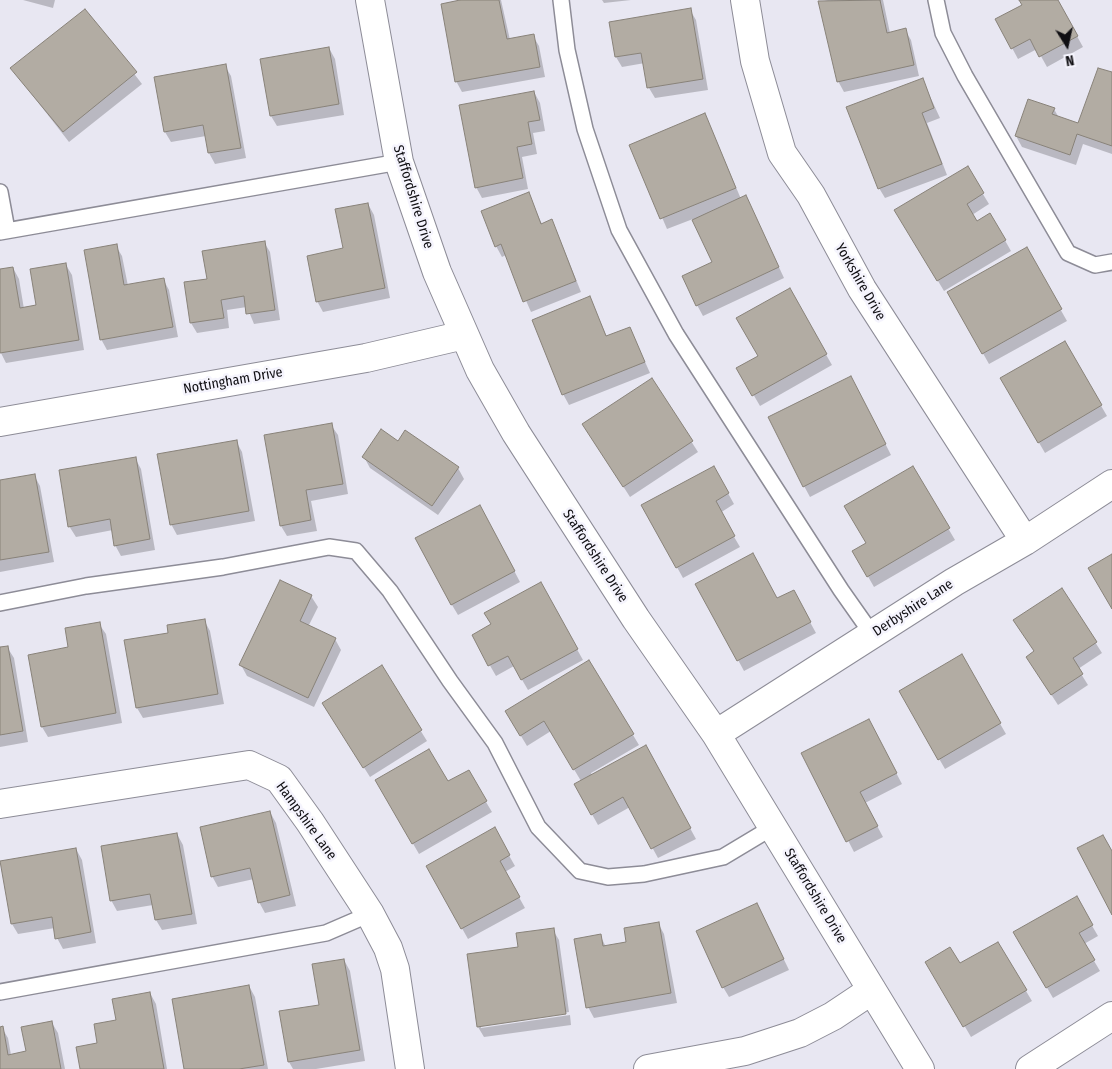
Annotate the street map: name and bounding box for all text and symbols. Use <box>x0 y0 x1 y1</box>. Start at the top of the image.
north arrow <box>1042 20 1092 70</box>
text: N <box>1064 51 1075 69</box>
street label: Staffordshire Drive <box>389 143 437 251</box>
street label: Yorkshire Drive <box>831 241 889 323</box>
street label: Nottingham Drive <box>182 364 284 398</box>
street label: Staffordshire Drive <box>559 506 631 606</box>
street label: Derbyshire Lane <box>870 576 956 640</box>
street label: Hampshire Lane <box>272 779 340 863</box>
street label: Staffordshire Drive <box>780 846 850 946</box>

